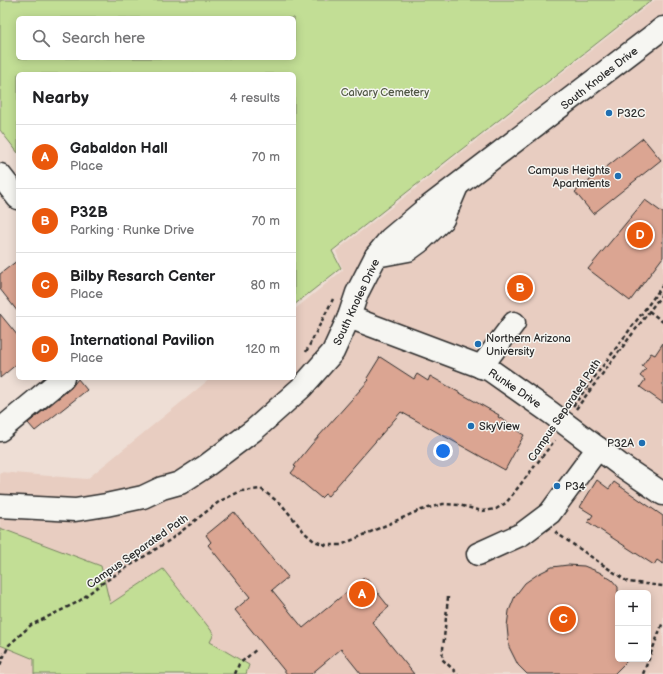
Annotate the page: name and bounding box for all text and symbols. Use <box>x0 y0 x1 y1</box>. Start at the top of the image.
search box <box>16 16 296 60</box>
icon: search <box>30 27 52 49</box>
text: Search here <box>62 29 145 48</box>
street label: South Knoles Drive <box>558 44 641 112</box>
park label: Calvary Cemetery <box>341 86 429 99</box>
text: Nearby <box>32 88 89 108</box>
text: 4 results <box>230 90 280 106</box>
place label: P32C <box>617 107 645 120</box>
marker: P32C <box>604 108 614 118</box>
text: Gabaldon Hall <box>70 139 168 158</box>
text: A <box>41 149 49 165</box>
text: 70 m <box>252 149 280 165</box>
text: Place <box>70 158 103 174</box>
place label: Campus Heights Apartments <box>528 164 611 190</box>
marker: Campus Heights Apartments <box>613 171 623 181</box>
text: P32B <box>70 203 108 222</box>
text: B <box>40 213 50 229</box>
text: 70 m <box>252 213 280 229</box>
pin: D <box>627 220 653 250</box>
text: Parking · Runke Drive <box>70 222 194 238</box>
street label: South Knoles Drive <box>331 256 382 348</box>
text: Bilby Resarch Center <box>70 267 215 286</box>
pin: B <box>507 273 533 303</box>
text: C <box>40 277 50 293</box>
text: 80 m <box>251 277 280 293</box>
text: Place <box>70 286 103 302</box>
text: International Pavilion <box>70 331 214 350</box>
place label: Northern Arizona University <box>486 332 571 358</box>
marker: Northern Arizona University <box>473 339 483 349</box>
text: D <box>40 341 50 357</box>
text: 120 m <box>245 341 280 357</box>
text: Place <box>70 350 103 366</box>
street label: Campus Separated Path <box>525 357 603 464</box>
street label: Runke Drive <box>486 366 544 411</box>
place label: SkyView <box>479 420 520 433</box>
marker: SkyView <box>466 421 476 431</box>
place label: P32A <box>607 437 634 450</box>
marker: P32A <box>637 438 647 448</box>
your location <box>433 441 453 461</box>
place label: P34 <box>565 480 586 493</box>
marker: P34 <box>552 481 562 491</box>
street label: Campus Separated Path <box>84 512 190 591</box>
pin: A <box>349 579 375 609</box>
map controls <box>615 590 651 662</box>
button: + <box>615 590 651 626</box>
pin: C <box>550 604 576 634</box>
button: − <box>615 626 651 662</box>

